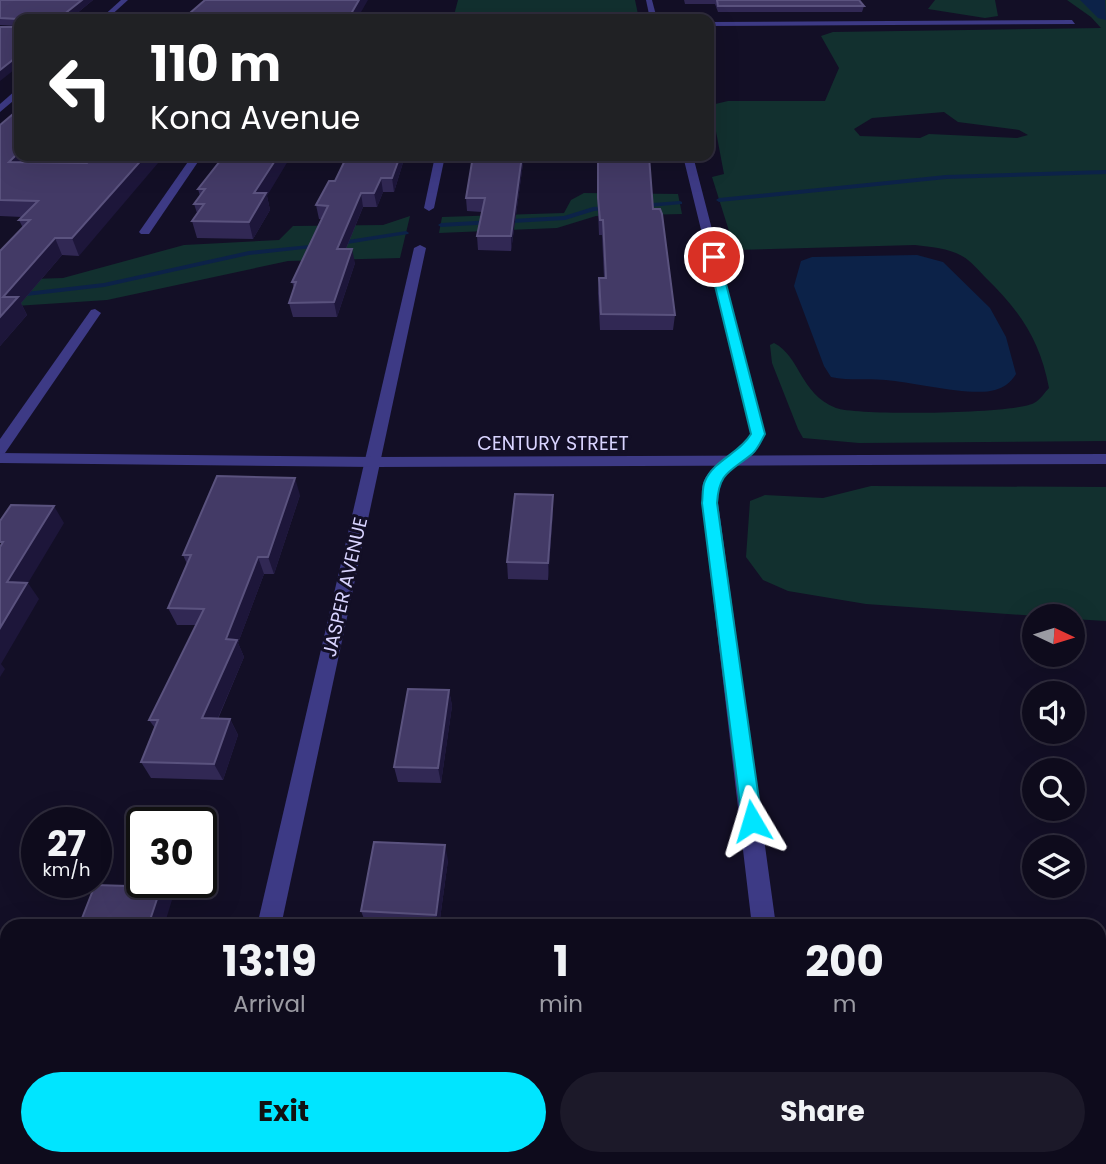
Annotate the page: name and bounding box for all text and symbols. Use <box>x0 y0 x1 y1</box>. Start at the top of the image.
text: 110 m <box>150 30 281 98</box>
icon: left <box>35 42 126 133</box>
text: Kona Avenue <box>150 95 360 140</box>
pin <box>684 227 744 287</box>
icon: arrive <box>695 238 733 276</box>
street label: CENTURY STREET <box>477 430 629 457</box>
street label: JASPER AVENUE <box>316 514 374 660</box>
north arrow <box>1022 604 1085 667</box>
map controls <box>1022 604 1085 898</box>
button: sound <box>1022 681 1085 744</box>
button: search <box>1022 758 1085 821</box>
position arrow <box>715 784 789 858</box>
speed limit sign: 30 <box>126 807 217 898</box>
text: 27 <box>47 819 86 868</box>
button: layers <box>1022 835 1085 898</box>
text: km/h <box>43 857 90 882</box>
text: 13:19 <box>222 932 317 991</box>
text: 1 <box>553 932 569 991</box>
text: 200 <box>805 932 884 991</box>
text: Arrival <box>233 988 306 1020</box>
text: min <box>539 988 583 1020</box>
text: m <box>833 988 856 1020</box>
button: Exit <box>21 1072 546 1152</box>
button: Share <box>560 1072 1085 1152</box>

